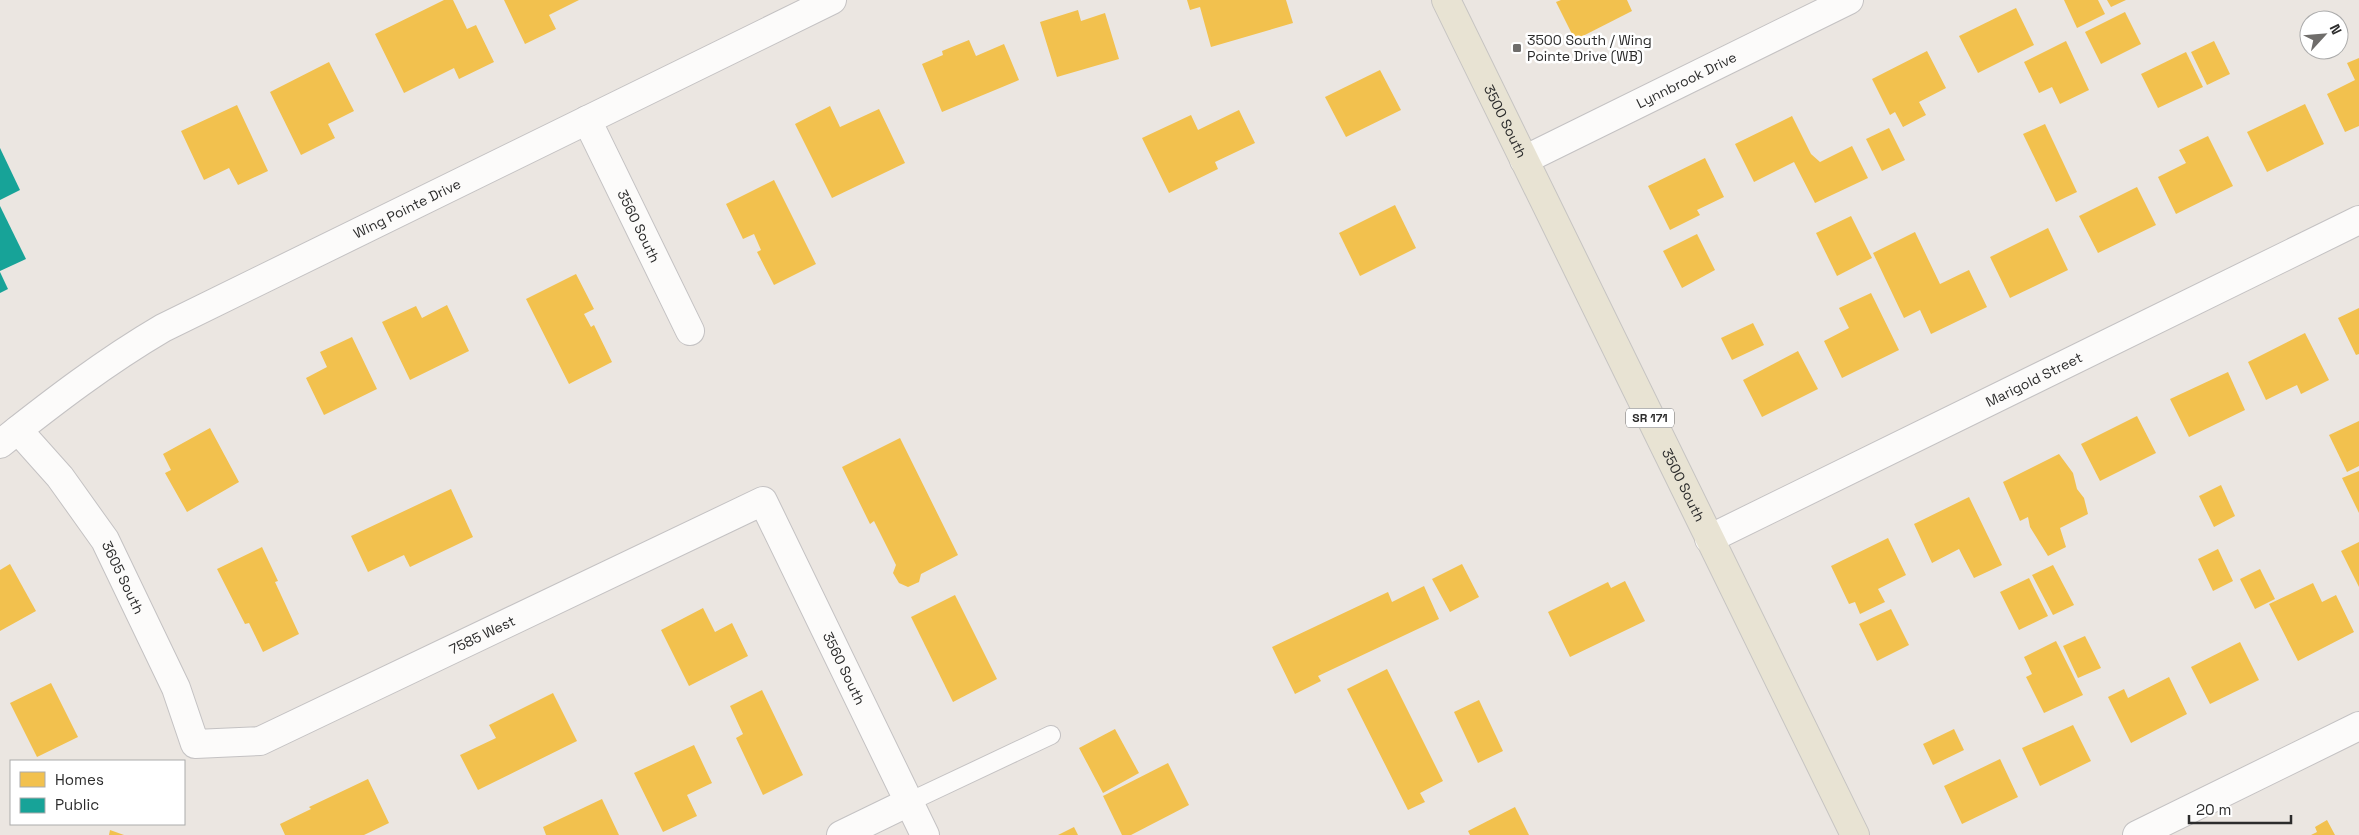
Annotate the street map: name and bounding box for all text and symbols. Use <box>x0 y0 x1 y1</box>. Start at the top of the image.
north arrow <box>2299 10 2349 60</box>
text: N <box>2326 21 2346 37</box>
place label: 3500 South / Wing Pointe Drive (WB) <box>1527 31 1652 65</box>
marker: 3500 South / Wing Pointe Drive (WB) <box>1511 42 1523 54</box>
street label: Lynnbrook Drive <box>1633 48 1739 112</box>
street label: 3500 South <box>1480 82 1531 161</box>
street label: Wing Pointe Drive <box>350 174 464 242</box>
street label: 3560 South <box>613 187 664 265</box>
street label: Marigold Street <box>1983 348 2085 411</box>
road number: SR 171 <box>1626 408 1674 428</box>
street label: 3500 South <box>1658 445 1709 525</box>
street label: 3605 South <box>98 538 148 617</box>
street label: 7585 West <box>446 612 518 658</box>
street label: 3560 South <box>819 629 869 708</box>
legend <box>10 760 185 825</box>
text: Homes <box>55 770 104 789</box>
scale bar <box>2189 792 2292 824</box>
text: Public <box>55 795 99 814</box>
text: 20 m <box>2196 800 2231 819</box>

